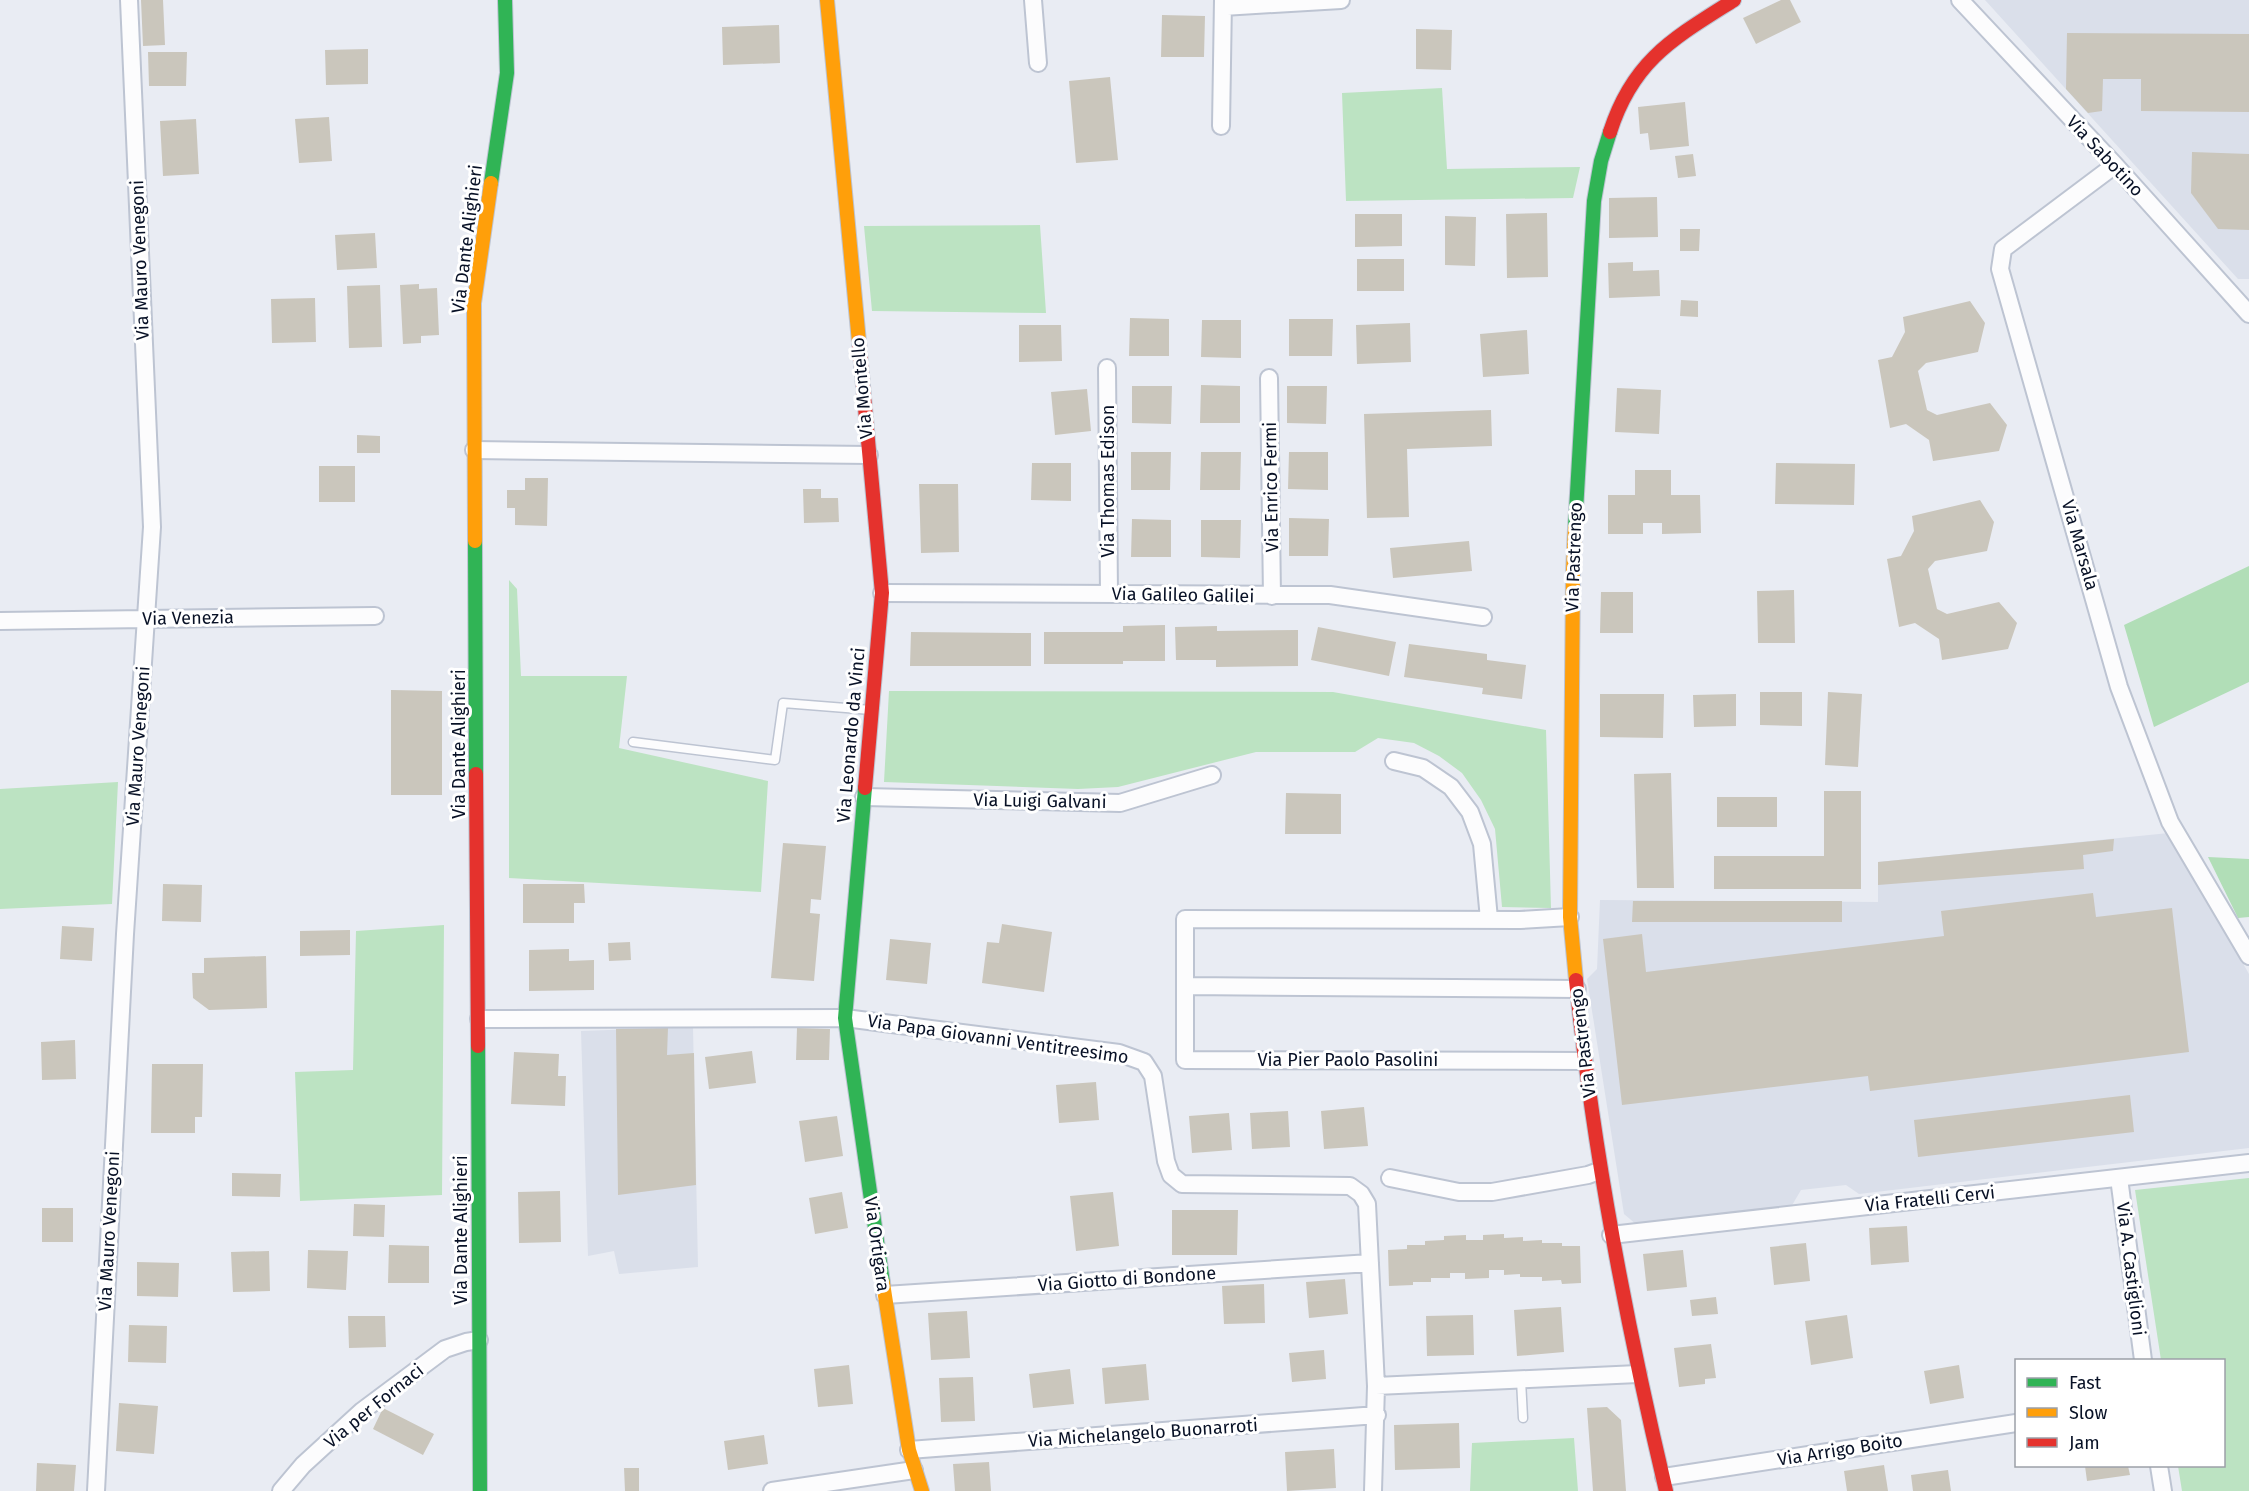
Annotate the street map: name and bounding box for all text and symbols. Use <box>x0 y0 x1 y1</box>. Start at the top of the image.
street label: Via Sabotino <box>2062 111 2148 201</box>
street label: Via Dante Alighieri <box>447 163 487 315</box>
street label: Via Mauro Venegoni <box>126 179 154 341</box>
street label: Via Montello <box>847 336 877 440</box>
street label: Via Thomas Edison <box>1097 405 1119 557</box>
street label: Via Enrico Fermi <box>1259 421 1283 553</box>
street label: Via Marsala <box>2057 497 2103 593</box>
street label: Via Pastrengo <box>1561 502 1587 612</box>
street label: Via Galileo Galilei <box>1111 583 1255 607</box>
street label: Via Venezia <box>142 606 234 630</box>
street label: Via Leonardo da Vinci <box>832 646 870 824</box>
street label: Via Mauro Venegoni <box>121 665 155 827</box>
street label: Via Dante Alighieri <box>448 669 470 819</box>
street label: Via Luigi Galvani <box>973 789 1107 813</box>
street label: Via Pastrengo <box>1565 987 1601 1099</box>
street label: Via Papa Giovanni Ventitreesimo <box>866 1010 1130 1068</box>
street label: Via Pier Paolo Pasolini <box>1258 1049 1438 1071</box>
street label: Via Mauro Venegoni <box>94 1150 124 1312</box>
street label: Via Dante Alighieri <box>450 1155 472 1305</box>
street label: Via Fratelli Cervi <box>1864 1181 1996 1217</box>
street label: Via Ortigara <box>859 1195 895 1293</box>
street label: Via A. Castiglioni <box>2112 1201 2150 1337</box>
street label: Via Giotto di Bondone <box>1037 1262 1217 1296</box>
street label: Via per Fornaci <box>320 1359 428 1453</box>
legend <box>2015 1359 2225 1467</box>
text: Fast <box>2069 1372 2102 1394</box>
text: Slow <box>2069 1402 2108 1424</box>
street label: Via Michelangelo Buonarroti <box>1027 1414 1259 1452</box>
street label: Via Arrigo Boito <box>1776 1429 1904 1471</box>
text: Jam <box>2069 1432 2100 1454</box>

